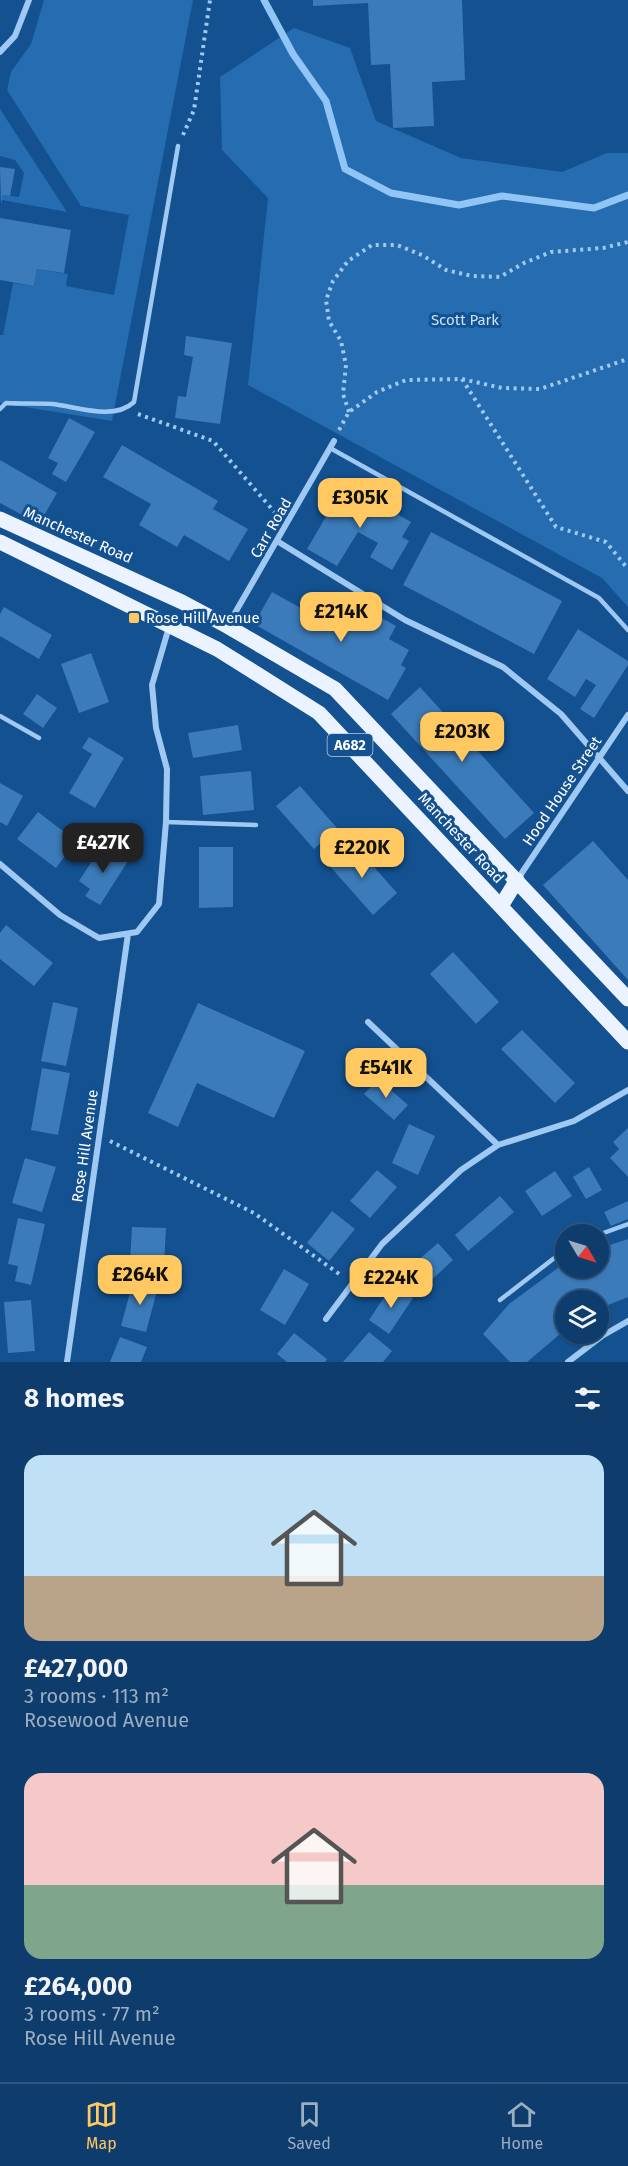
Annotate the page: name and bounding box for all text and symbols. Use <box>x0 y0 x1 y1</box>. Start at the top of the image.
park label: Scott Park <box>431 311 499 329</box>
pin: £305K <box>318 478 402 529</box>
text: £305K <box>332 485 388 509</box>
street label: Carr Road <box>247 495 295 561</box>
street label: Manchester Road <box>21 503 135 567</box>
pin: £214K <box>299 592 383 643</box>
text: £214K <box>314 599 368 623</box>
place label: Rose Hill Avenue <box>146 609 260 627</box>
marker: Rose Hill Avenue <box>127 611 141 625</box>
pin: £203K <box>420 712 504 763</box>
text: £203K <box>434 719 490 743</box>
street label: Hood House Street <box>519 732 606 849</box>
road number: A682 <box>328 734 372 756</box>
street label: Manchester Road <box>414 789 508 887</box>
pin: £427K <box>61 823 145 874</box>
pin: £220K <box>320 828 404 879</box>
text: £427K <box>76 830 130 854</box>
text: £220K <box>334 835 390 859</box>
pin: £541K <box>344 1048 428 1099</box>
text: £541K <box>360 1055 413 1079</box>
street label: Rose Hill Avenue <box>68 1088 102 1204</box>
north arrow <box>555 1224 609 1278</box>
map controls <box>555 1224 609 1344</box>
pin: £264K <box>98 1255 182 1306</box>
pin: £224K <box>349 1258 433 1309</box>
text: £264K <box>112 1262 168 1286</box>
text: £224K <box>364 1265 418 1289</box>
button: layers <box>555 1290 609 1344</box>
icon: filters <box>571 1382 604 1415</box>
text: 8 homes <box>24 1383 124 1414</box>
icon: home <box>260 1494 368 1602</box>
text: £427,000 <box>24 1653 128 1684</box>
text: 3 rooms · 113 m² <box>24 1684 169 1708</box>
text: Rosewood Avenue <box>24 1708 189 1732</box>
icon: home <box>260 1812 368 1920</box>
text: £264,000 <box>24 1971 132 2002</box>
text: 3 rooms · 77 m² <box>24 2002 160 2026</box>
text: Rose Hill Avenue <box>24 2026 176 2050</box>
tab: Map <box>85 2098 118 2153</box>
tab: Saved <box>288 2098 331 2153</box>
tab: Home <box>501 2098 543 2153</box>

